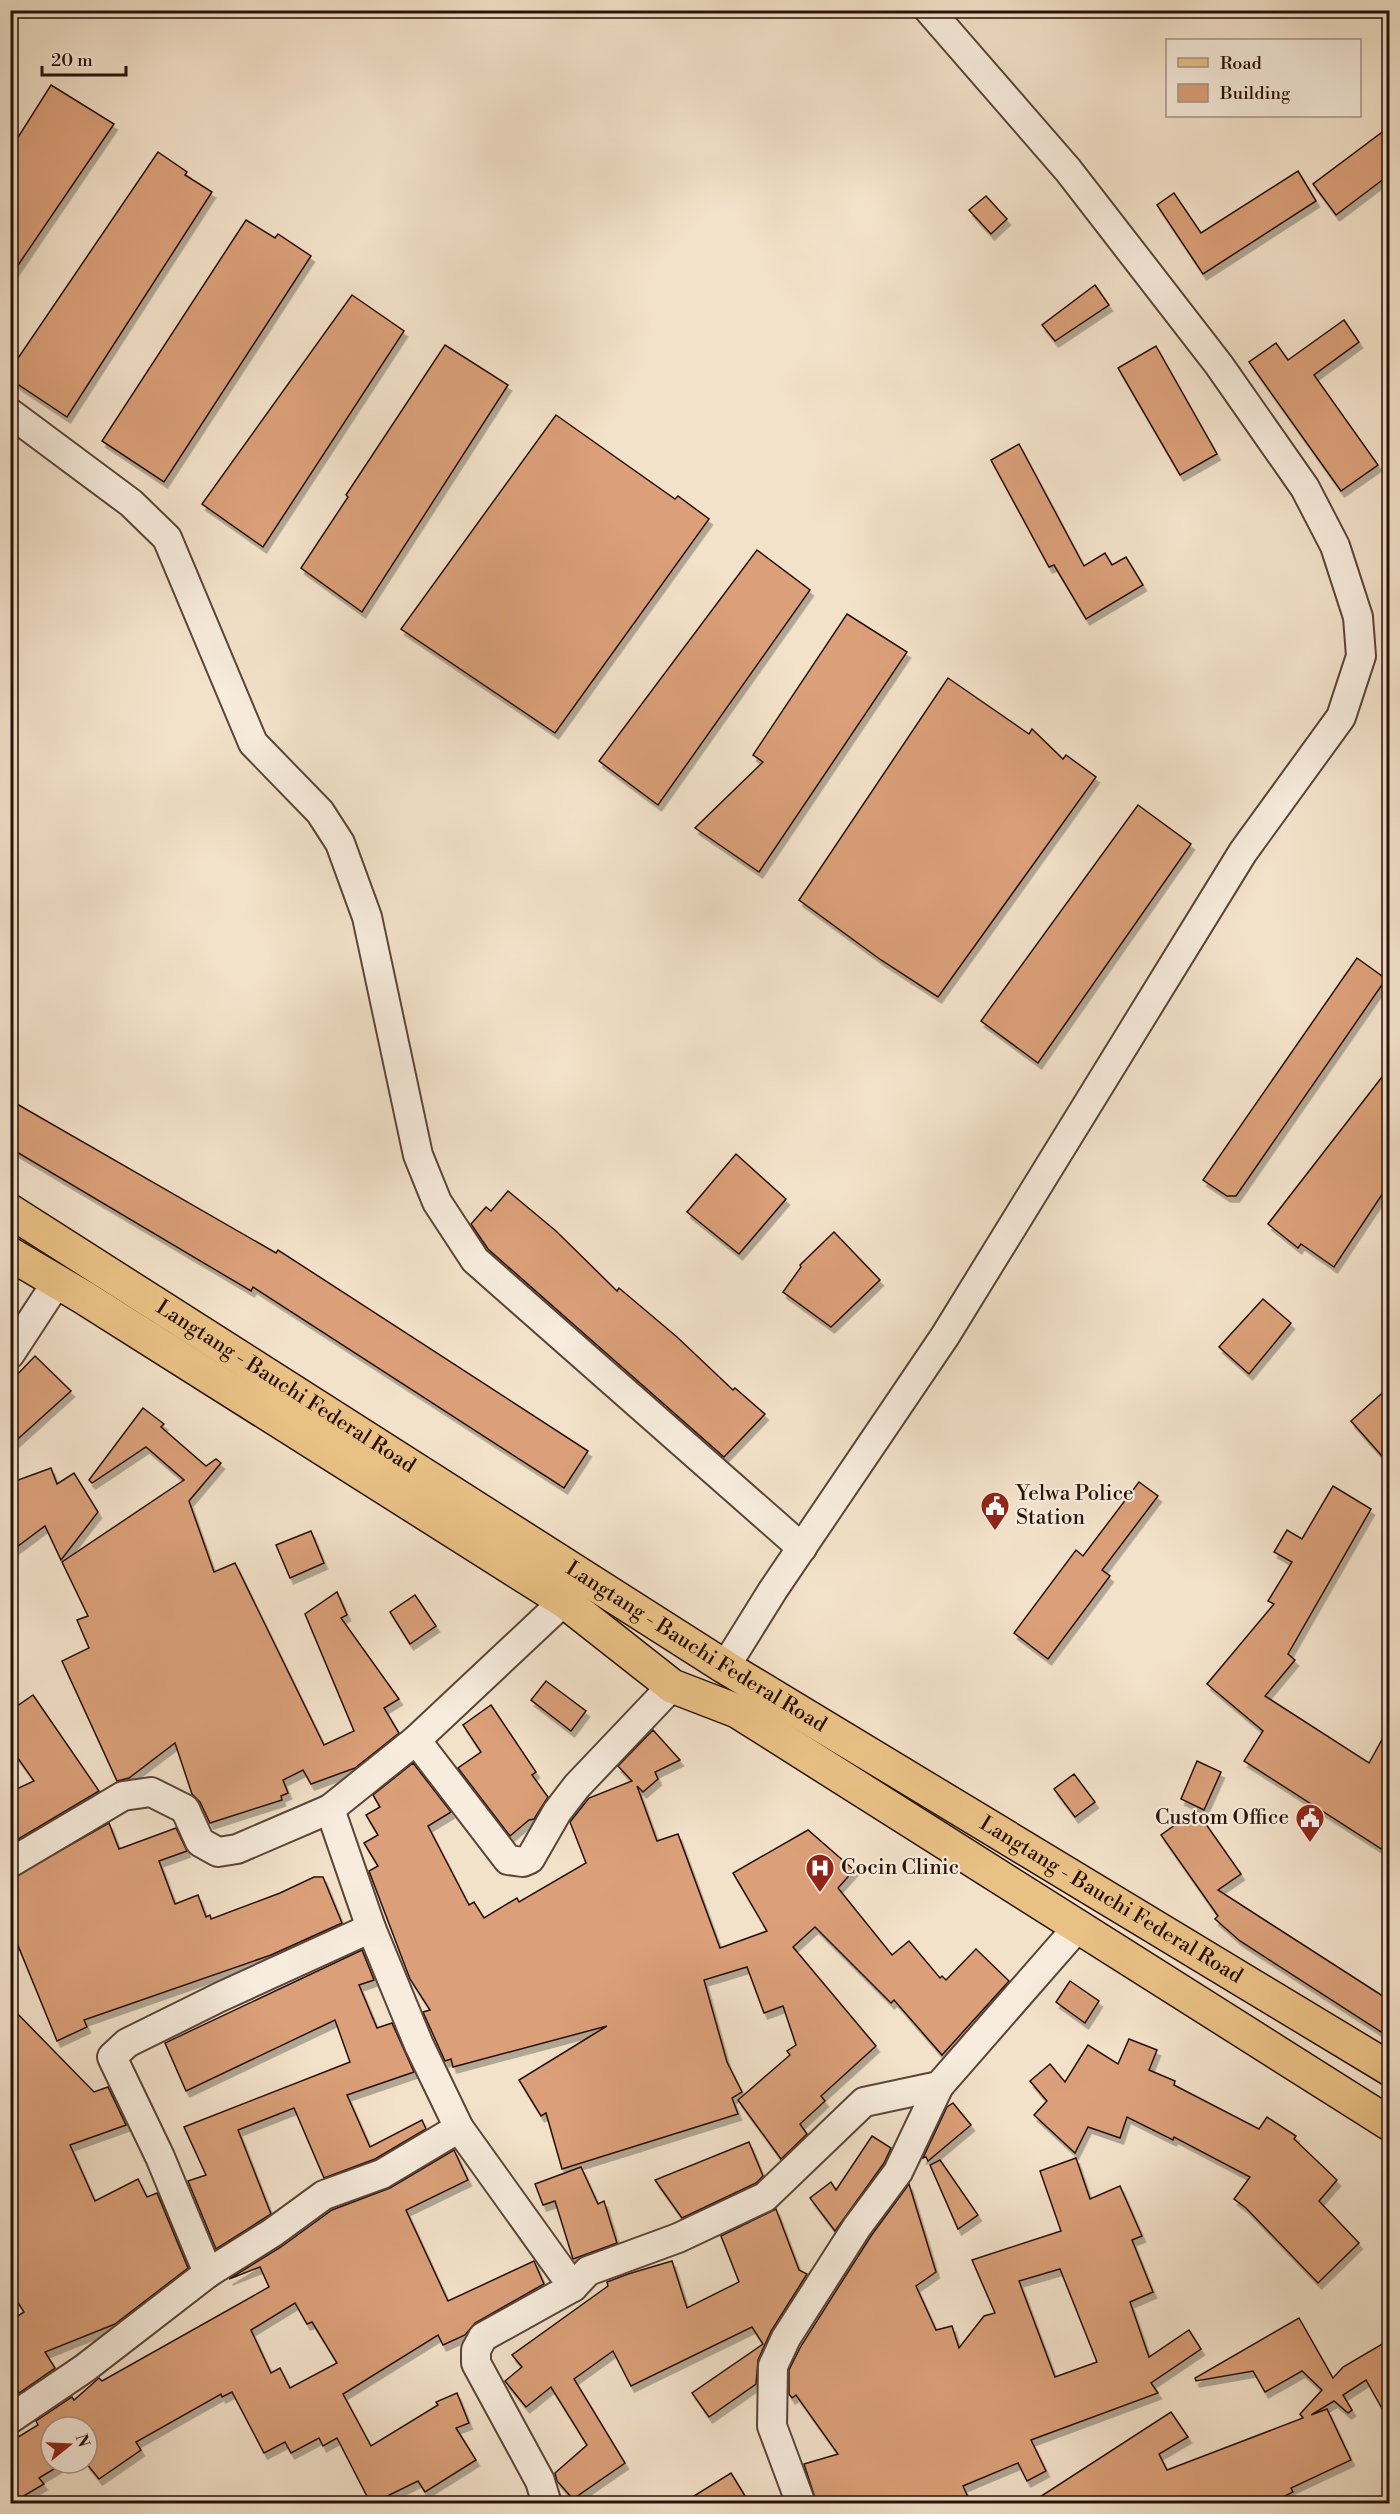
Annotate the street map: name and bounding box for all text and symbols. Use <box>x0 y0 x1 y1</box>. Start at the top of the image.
scale bar <box>42 39 126 77</box>
legend <box>1166 39 1361 117</box>
text: 20 m <box>51 49 93 72</box>
text: Road <box>1220 52 1263 75</box>
text: Building <box>1219 82 1291 105</box>
street label: Langtang - Bauchi Federal Road <box>151 1294 420 1479</box>
place label: Yelwa Police Station <box>1015 1481 1134 1531</box>
public building icon: Yelwa Police Station <box>979 1490 1011 1532</box>
street label: Langtang - Bauchi Federal Road <box>561 1556 831 1738</box>
public building icon: Custom Office <box>1294 1802 1326 1844</box>
place label: Custom Office <box>1155 1805 1289 1831</box>
street label: Langtang - Bauchi Federal Road <box>975 1811 1247 1990</box>
hospital icon: Cocin Clinic <box>804 1852 836 1894</box>
place label: Cocin Clinic <box>841 1855 959 1881</box>
north arrow <box>39 2415 99 2475</box>
text: N <box>71 2432 94 2450</box>

